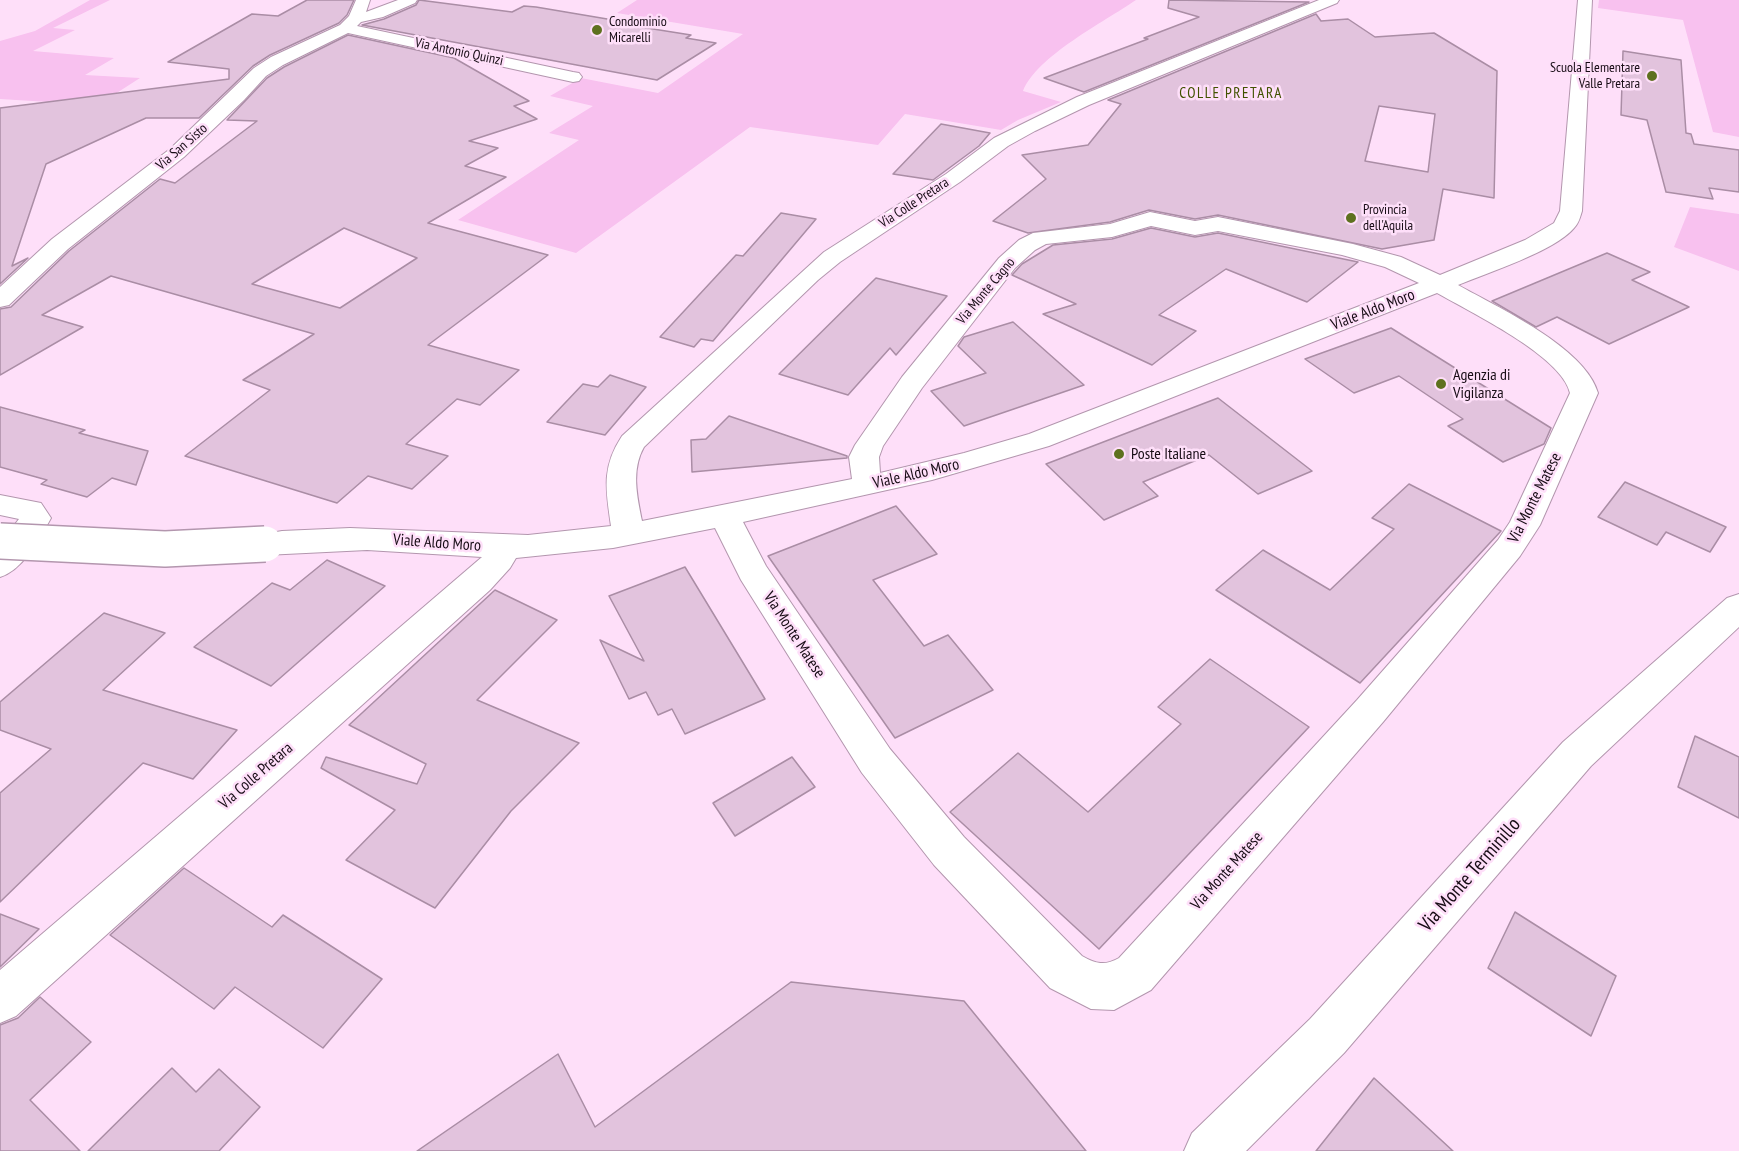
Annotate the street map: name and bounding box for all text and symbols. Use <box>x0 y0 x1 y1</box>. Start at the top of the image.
place label: Condominio Micarelli <box>609 14 667 46</box>
marker: Condominio Micarelli <box>590 23 604 37</box>
street label: Via Antonio Quinzi <box>413 34 505 70</box>
place label: Scuola Elementare Valle Pretara <box>1550 60 1640 92</box>
marker: Scuola Elementare Valle Pretara <box>1645 69 1659 83</box>
district label: COLLE PRETARA <box>1179 85 1283 103</box>
street label: Via San Sisto <box>153 120 211 174</box>
street label: Via Colle Pretara <box>876 174 952 232</box>
place label: Provincia dell'Aquila <box>1363 202 1413 234</box>
marker: Provincia dell'Aquila <box>1344 211 1358 225</box>
street label: Via Monte Cagno <box>953 254 1019 328</box>
street label: Viale Aldo Moro <box>1329 285 1417 335</box>
place label: Agenzia di Vigilanza <box>1453 365 1510 403</box>
marker: Agenzia di Vigilanza <box>1434 377 1448 391</box>
place label: Poste Italiane <box>1131 444 1206 464</box>
marker: Poste Italiane <box>1112 447 1126 461</box>
street label: Via Monte Matese <box>1504 450 1566 546</box>
street label: Viale Aldo Moro <box>871 455 961 493</box>
street label: Viale Aldo Moro <box>392 530 482 556</box>
street label: Via Monte Matese <box>759 588 829 682</box>
street label: Via Colle Pretara <box>215 739 297 813</box>
street label: Via Monte Terminillo <box>1414 813 1526 937</box>
street label: Via Monte Matese <box>1187 828 1267 914</box>

